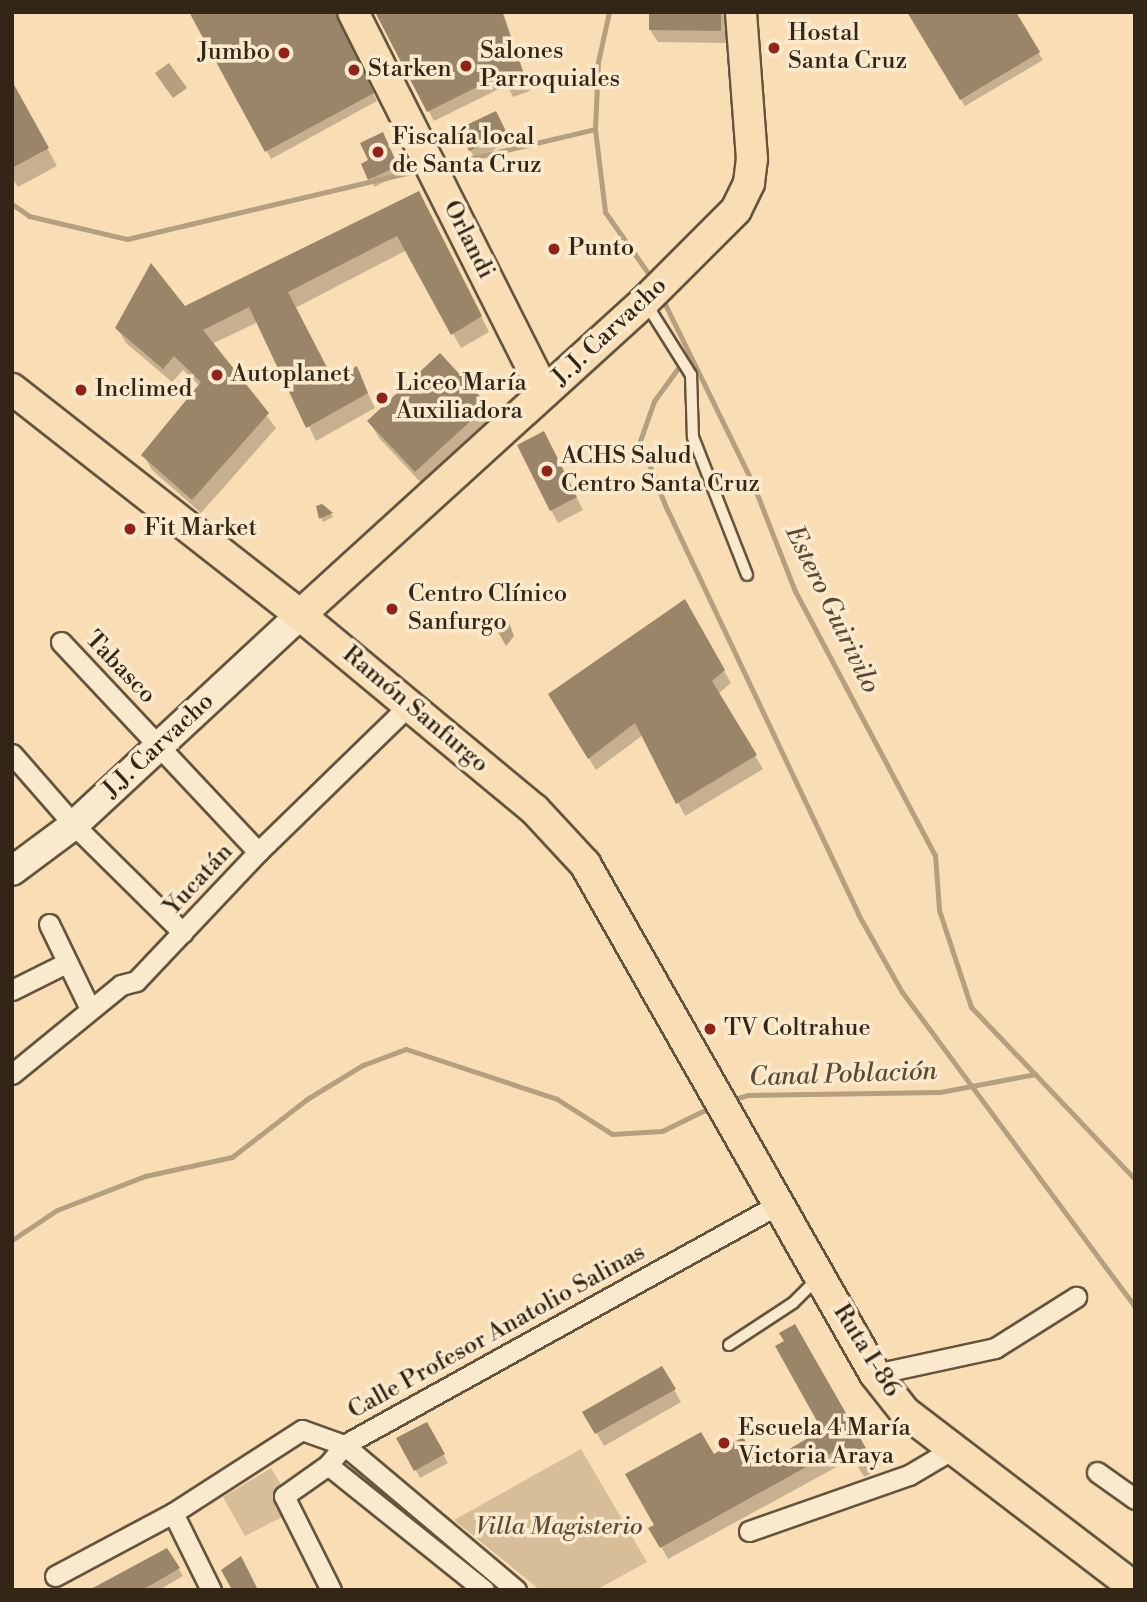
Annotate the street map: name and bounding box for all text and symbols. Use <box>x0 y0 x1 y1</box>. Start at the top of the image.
place label: Hostal Santa Cruz <box>788 20 907 76</box>
place label: Salones Parroquiales <box>480 38 620 94</box>
place label: Jumbo <box>198 39 270 67</box>
marker: Hostal Santa Cruz <box>766 40 782 56</box>
marker: Jumbo <box>276 45 292 61</box>
place label: Starken <box>368 56 452 84</box>
marker: Salones Parroquiales <box>458 58 474 74</box>
marker: Starken <box>346 62 362 78</box>
place label: Fiscalía local de Santa Cruz <box>392 124 542 180</box>
marker: Fiscalía local de Santa Cruz <box>370 144 386 160</box>
street label: Orlandi <box>436 196 500 284</box>
place label: Punto <box>568 235 634 263</box>
marker: Punto <box>546 241 562 257</box>
street label: J. J. Carvacho <box>547 272 673 392</box>
place label: Autoplanet <box>231 361 351 389</box>
marker: Autoplanet <box>209 367 225 383</box>
place label: Liceo María Auxiliadora <box>396 370 527 426</box>
place label: Inclimed <box>95 376 192 404</box>
marker: Inclimed <box>73 382 89 398</box>
marker: Liceo María Auxiliadora <box>374 390 390 406</box>
place label: ACHS Salud Centro Santa Cruz <box>561 443 760 499</box>
marker: ACHS Salud Centro Santa Cruz <box>539 463 555 479</box>
place label: Fit Market <box>144 515 257 543</box>
marker: Fit Market <box>122 521 138 537</box>
water label: Estero Guirivilo <box>778 521 886 699</box>
place label: Centro Clínico Sanfurgo <box>408 581 567 637</box>
marker: Centro Clínico Sanfurgo <box>382 599 402 619</box>
street label: Tabasco <box>79 626 161 710</box>
street label: Ramón Sanfurgo <box>336 641 494 779</box>
street label: J.J. Carvacho <box>98 687 220 805</box>
street label: Yucatán <box>159 838 239 922</box>
place label: TV Coltrahue <box>724 1015 871 1043</box>
marker: TV Coltrahue <box>702 1021 718 1037</box>
water label: Canal Población <box>748 1056 938 1094</box>
street label: Calle Profesor Anatolio Salinas <box>343 1238 651 1426</box>
street label: Ruta I-86 <box>826 1299 906 1403</box>
place label: Escuela 4 María Victoria Araya <box>738 1415 911 1471</box>
marker: Escuela 4 María Victoria Araya <box>716 1435 732 1451</box>
park label: Villa Magisterio <box>475 1514 643 1542</box>

